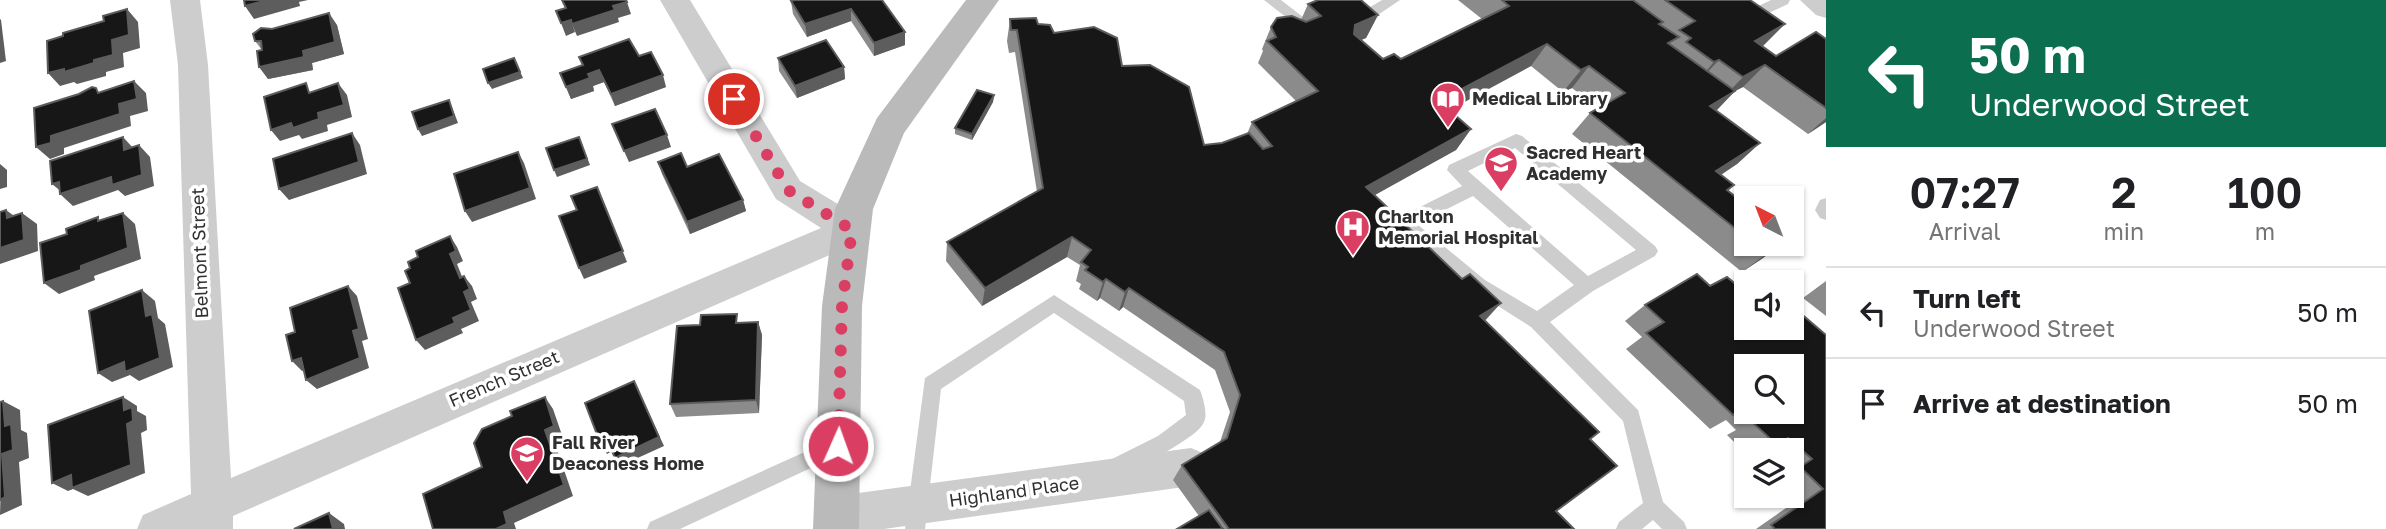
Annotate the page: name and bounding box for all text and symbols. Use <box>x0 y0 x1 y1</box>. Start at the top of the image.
text: 50 m <box>1969 25 2086 84</box>
icon: left <box>1854 28 1945 119</box>
pin <box>704 69 764 129</box>
icon: arrive <box>715 80 753 118</box>
library icon: Medical Library <box>1429 80 1467 129</box>
text: Underwood Street <box>1969 85 2250 123</box>
place label: Medical Library <box>1472 87 1608 109</box>
place label: Sacred Heart Academy <box>1526 141 1641 184</box>
school or university icon: Sacred Heart Academy <box>1482 144 1520 193</box>
text: 07:27 <box>1910 167 2020 217</box>
text: 2 <box>2111 167 2136 217</box>
text: 100 <box>2228 167 2302 217</box>
north arrow <box>1734 186 1804 256</box>
map controls <box>1734 186 1804 508</box>
street label: Belmont Street <box>186 187 212 319</box>
place label: Charlton Memorial Hospital <box>1378 205 1538 248</box>
hospital icon: Charlton Memorial Hospital <box>1334 208 1372 257</box>
text: Arrival <box>1929 217 2001 245</box>
text: min <box>2103 217 2144 245</box>
text: m <box>2255 217 2275 245</box>
button: sound <box>1734 270 1804 340</box>
text: Turn left <box>1913 283 2021 314</box>
icon: left <box>1854 294 1892 332</box>
text: 50 m <box>2297 297 2358 328</box>
text: Underwood Street <box>1913 314 2115 342</box>
street label: French Street <box>445 345 562 411</box>
button: search <box>1734 354 1804 424</box>
icon: arrive <box>1854 385 1892 423</box>
text: Arrive at destination <box>1913 388 2171 419</box>
text: 50 m <box>2297 388 2358 419</box>
position arrow <box>801 409 875 483</box>
place label: Fall River Deaconess Home <box>552 431 704 474</box>
school or university icon: Fall River Deaconess Home <box>508 434 546 483</box>
button: layers <box>1734 438 1804 508</box>
street label: Highland Place <box>947 471 1080 511</box>

